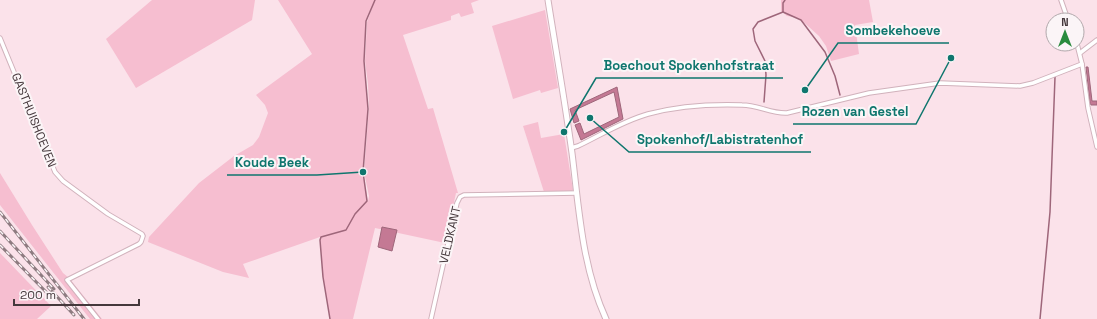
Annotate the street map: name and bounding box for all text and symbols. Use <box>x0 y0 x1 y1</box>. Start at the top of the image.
north arrow <box>1045 12 1085 52</box>
text: N <box>1061 15 1069 29</box>
callout: Sombekehoeve <box>838 18 949 43</box>
text: Sombekehoeve <box>846 22 940 39</box>
callout: Boechout Spokenhofstraat <box>596 53 783 78</box>
text: Boechout Spokenhofstraat <box>604 57 775 74</box>
street label: GASTHUISHOEVEN <box>8 70 60 170</box>
callout: Rozen van Gestel <box>793 99 916 124</box>
text: Rozen van Gestel <box>802 103 908 120</box>
callout: Spokenhof/Labistratenhof <box>629 127 811 152</box>
text: Spokenhof/Labistratenhof <box>637 131 803 148</box>
callout: Koude Beek <box>227 150 317 175</box>
text: Koude Beek <box>235 154 310 171</box>
street label: VELDKANT <box>436 205 464 265</box>
scale bar <box>14 281 139 307</box>
text: 200 m <box>20 287 56 303</box>

